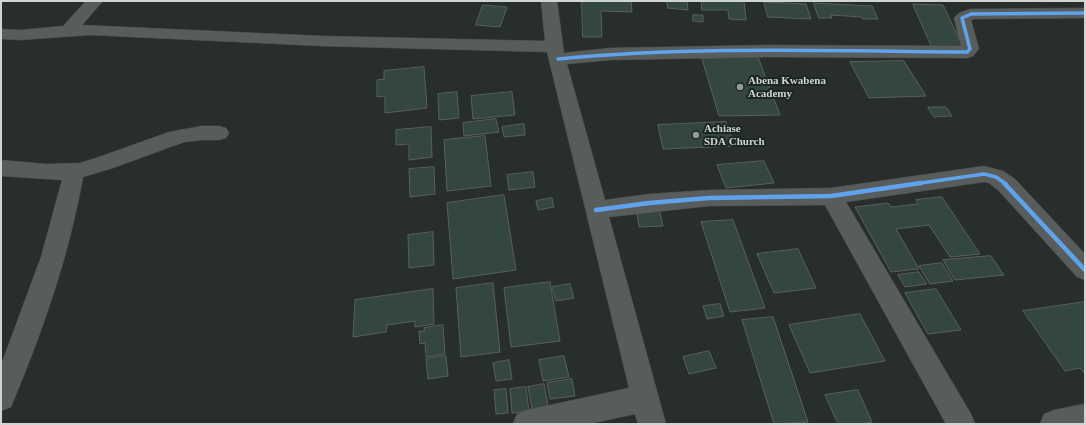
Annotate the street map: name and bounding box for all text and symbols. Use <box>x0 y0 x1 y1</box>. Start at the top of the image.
place label: Abena Kwabena Academy <box>748 74 826 100</box>
marker: Abena Kwabena Academy <box>735 82 745 92</box>
place label: Achiase SDA Church <box>704 122 765 148</box>
marker: Achiase SDA Church <box>691 130 701 140</box>

